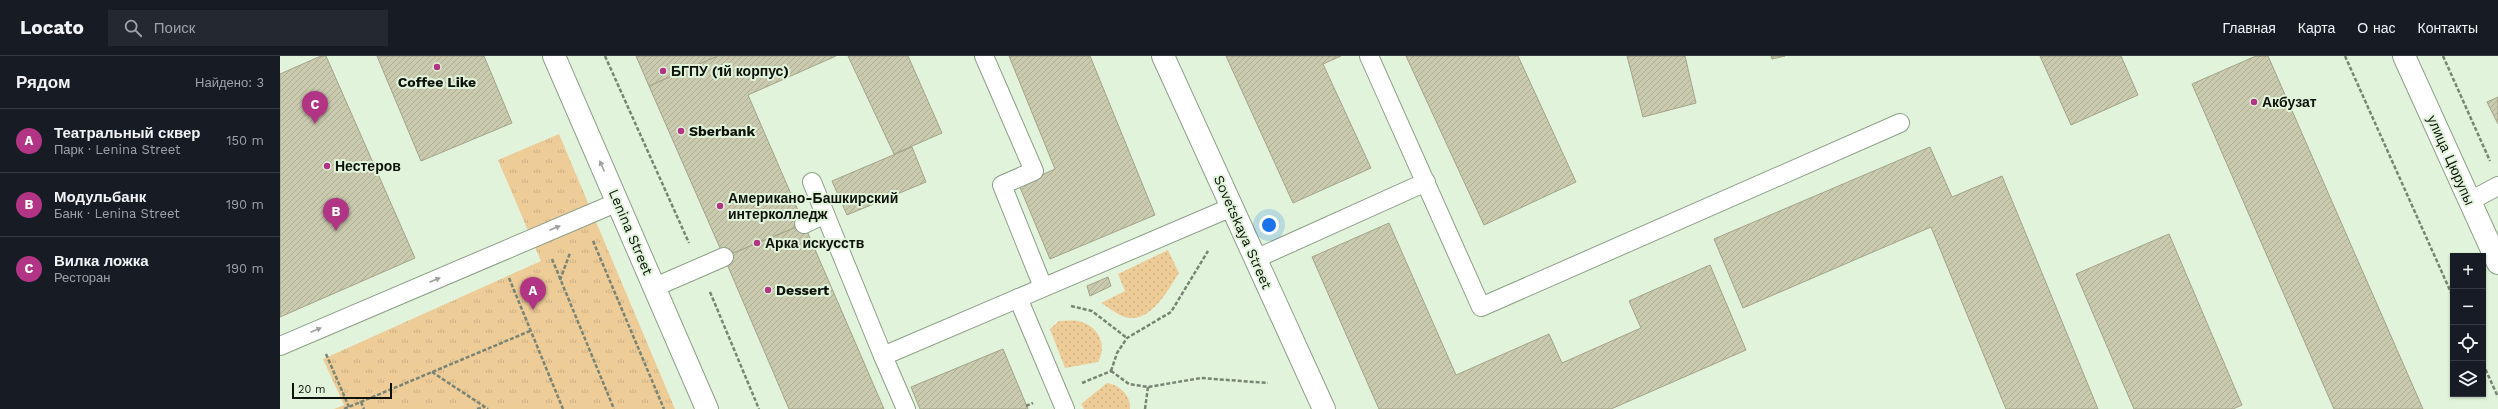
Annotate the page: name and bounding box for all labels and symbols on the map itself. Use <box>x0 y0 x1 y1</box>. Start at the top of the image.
marker: Coffee Like <box>432 62 442 72</box>
place label: БГПУ (1й корпус) <box>671 63 789 79</box>
marker: БГПУ (1й корпус) <box>658 66 668 76</box>
place label: Coffee Like <box>398 74 476 90</box>
pin: C <box>302 91 328 124</box>
place label: Акбузат <box>2262 94 2317 110</box>
marker: Акбузат <box>2249 97 2259 107</box>
street label: улица Цюрупы <box>2424 113 2478 207</box>
place label: Sberbank <box>689 123 755 139</box>
marker: Sberbank <box>676 126 686 136</box>
place label: Нестеров <box>335 158 401 174</box>
marker: Нестеров <box>322 161 332 171</box>
one-way arrow <box>599 161 605 172</box>
street label: Sovetskaya Street <box>1211 173 1275 291</box>
street label: Lenina Street <box>606 187 656 278</box>
place label: Американо-Башкирский интерколледж <box>728 190 898 222</box>
pin: B <box>323 198 349 231</box>
marker: Американо-Башкирский интерколледж <box>715 201 725 211</box>
your location <box>1259 215 1279 235</box>
one-way arrow <box>549 225 561 232</box>
place label: Арка искусств <box>765 235 865 251</box>
marker: Арка искусств <box>752 238 762 248</box>
one-way arrow <box>430 276 442 282</box>
pin: A <box>520 277 546 310</box>
place label: Dessert <box>776 282 829 298</box>
marker: Dessert <box>763 285 773 295</box>
one-way arrow <box>310 327 322 333</box>
scale bar <box>292 381 392 400</box>

